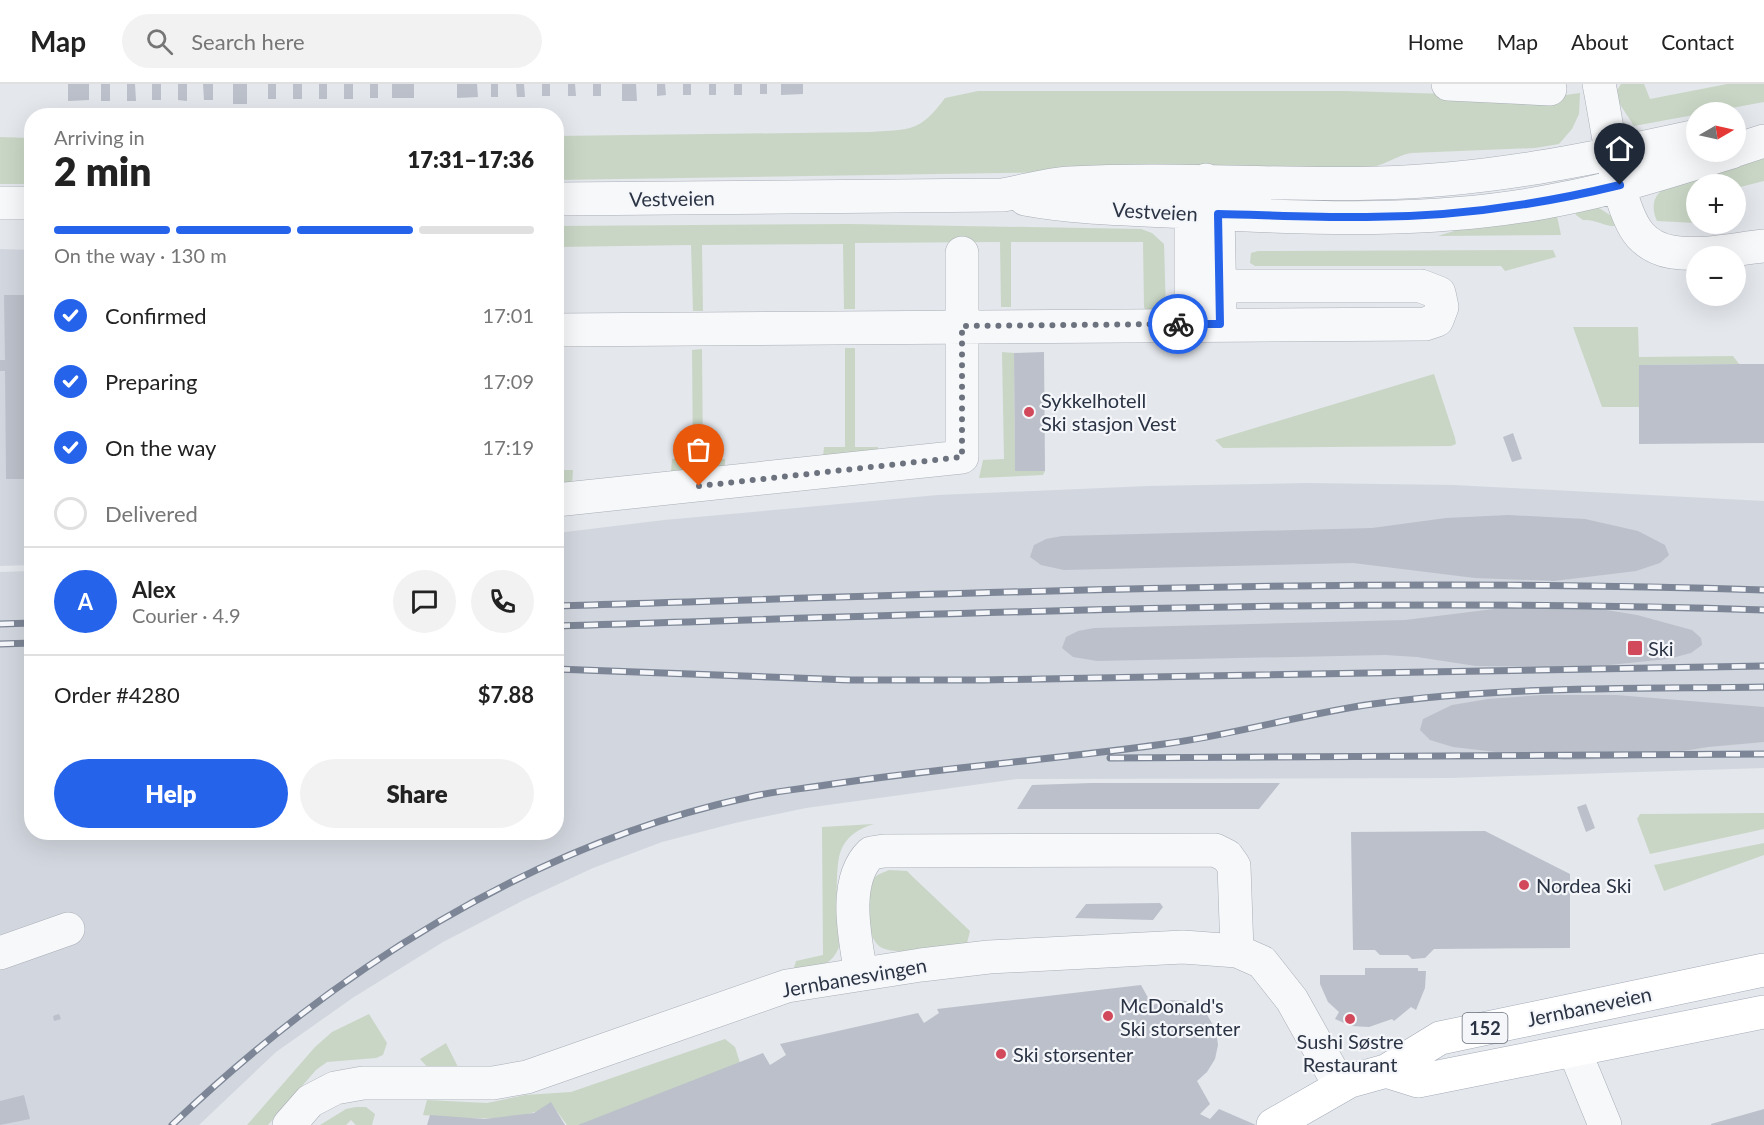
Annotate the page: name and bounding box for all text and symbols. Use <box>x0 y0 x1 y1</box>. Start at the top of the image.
search box <box>122 14 542 68</box>
text: Map <box>30 24 86 58</box>
icon: search <box>143 25 176 58</box>
text: Search here <box>191 28 305 55</box>
text: Home <box>1408 29 1464 54</box>
text: Map <box>1497 29 1538 54</box>
text: About <box>1571 29 1628 54</box>
text: Contact <box>1661 29 1734 54</box>
north arrow <box>1686 102 1746 162</box>
map controls <box>1686 102 1746 306</box>
pin <box>1594 123 1645 185</box>
text: Arriving in <box>54 125 145 149</box>
icon: home <box>1603 132 1636 165</box>
text: 17:31–17:36 <box>408 146 534 173</box>
text: 2 min <box>54 148 151 194</box>
button: + <box>1686 174 1746 234</box>
street label: Vestveien <box>629 185 715 211</box>
street label: Vestveien <box>1112 197 1198 225</box>
text: On the way · 130 m <box>54 243 227 267</box>
button: − <box>1686 246 1746 306</box>
courier <box>1148 294 1208 354</box>
icon: check <box>54 299 87 332</box>
text: Confirmed <box>105 302 207 329</box>
text: 17:01 <box>483 303 534 327</box>
icon: bike <box>1162 308 1195 341</box>
icon: check <box>54 365 87 398</box>
text: Preparing <box>105 368 197 395</box>
text: 17:09 <box>483 369 534 393</box>
place label: Sykkelhotell Ski stasjon Vest <box>1041 388 1176 435</box>
marker: Sykkelhotell Ski stasjon Vest <box>1022 405 1036 419</box>
pin <box>673 424 724 486</box>
icon: check <box>54 431 87 464</box>
icon: bag <box>682 433 715 466</box>
text: On the way <box>105 434 216 461</box>
text: 17:19 <box>483 435 534 459</box>
text: Delivered <box>105 500 198 527</box>
button: chat <box>393 570 456 633</box>
button: phone <box>471 570 534 633</box>
text: Alex <box>132 576 176 603</box>
text: A <box>78 588 93 615</box>
text: Courier · 4.9 <box>132 603 241 627</box>
place label: Ski <box>1648 636 1674 660</box>
marker: Ski <box>1626 639 1644 657</box>
text: Order #4280 <box>54 681 180 708</box>
text: $7.88 <box>478 681 534 708</box>
button: Help <box>54 759 288 828</box>
button: Share <box>300 759 534 828</box>
place label: Nordea Ski <box>1536 873 1632 897</box>
marker: Nordea Ski <box>1517 878 1531 892</box>
street label: Jernbanesvingen <box>780 952 928 1002</box>
street label: Jernbaneveien <box>1524 981 1654 1031</box>
place label: McDonald's Ski storsenter <box>1120 993 1241 1040</box>
marker: McDonald's Ski storsenter <box>1101 1009 1115 1023</box>
marker: Sushi Søstre Restaurant <box>1343 1012 1357 1026</box>
road number: 152 <box>1462 1013 1508 1043</box>
place label: Sushi Søstre Restaurant <box>1297 1029 1403 1076</box>
place label: Ski storsenter <box>1013 1042 1134 1066</box>
marker: Ski storsenter <box>994 1047 1008 1061</box>

